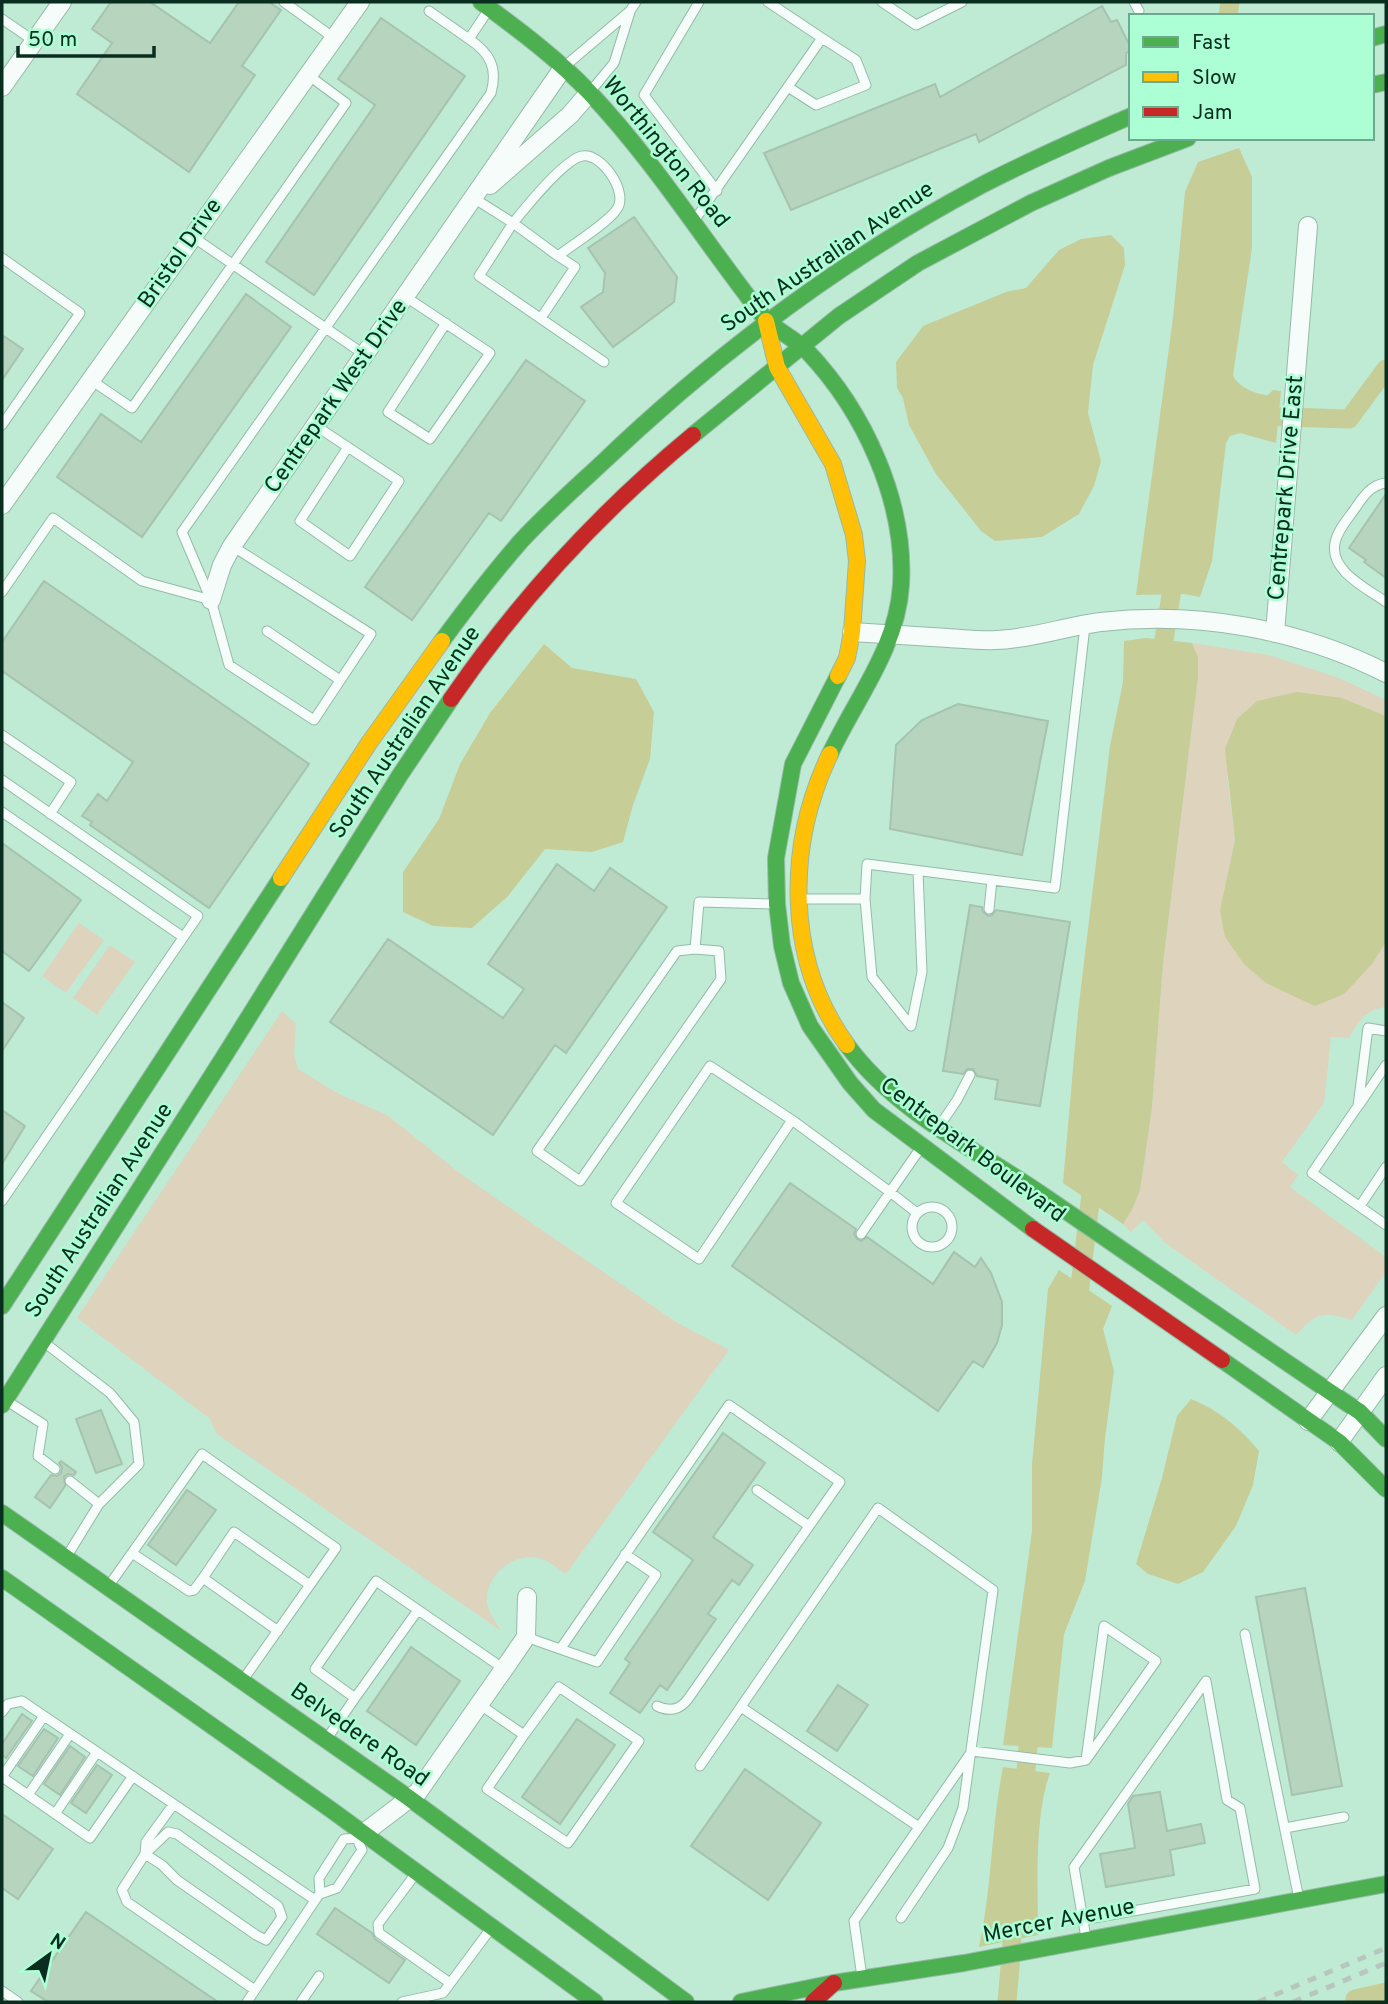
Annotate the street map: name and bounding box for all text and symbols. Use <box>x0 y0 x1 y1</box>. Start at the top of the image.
scale bar <box>18 14 154 58</box>
legend <box>1129 14 1374 140</box>
text: 50 m <box>28 27 77 54</box>
text: Fast <box>1192 30 1231 57</box>
text: Slow <box>1192 65 1237 92</box>
street label: Worthington Road <box>595 71 735 235</box>
text: Jam <box>1192 100 1233 127</box>
street label: South Australian Avenue <box>716 176 940 340</box>
street label: Bristol Drive <box>133 193 229 315</box>
street label: Centrepark West Drive <box>259 294 415 500</box>
street label: Centrepark Drive East <box>1263 374 1311 602</box>
street label: South Australian Avenue <box>324 621 488 845</box>
street label: Centrepark Boulevard <box>873 1072 1071 1230</box>
street label: South Australian Avenue <box>20 1098 180 1324</box>
street label: Belvedere Road <box>284 1677 434 1795</box>
street label: Mercer Avenue <box>981 1893 1137 1951</box>
north arrow <box>14 1920 84 1990</box>
text: N <box>45 1929 69 1956</box>

